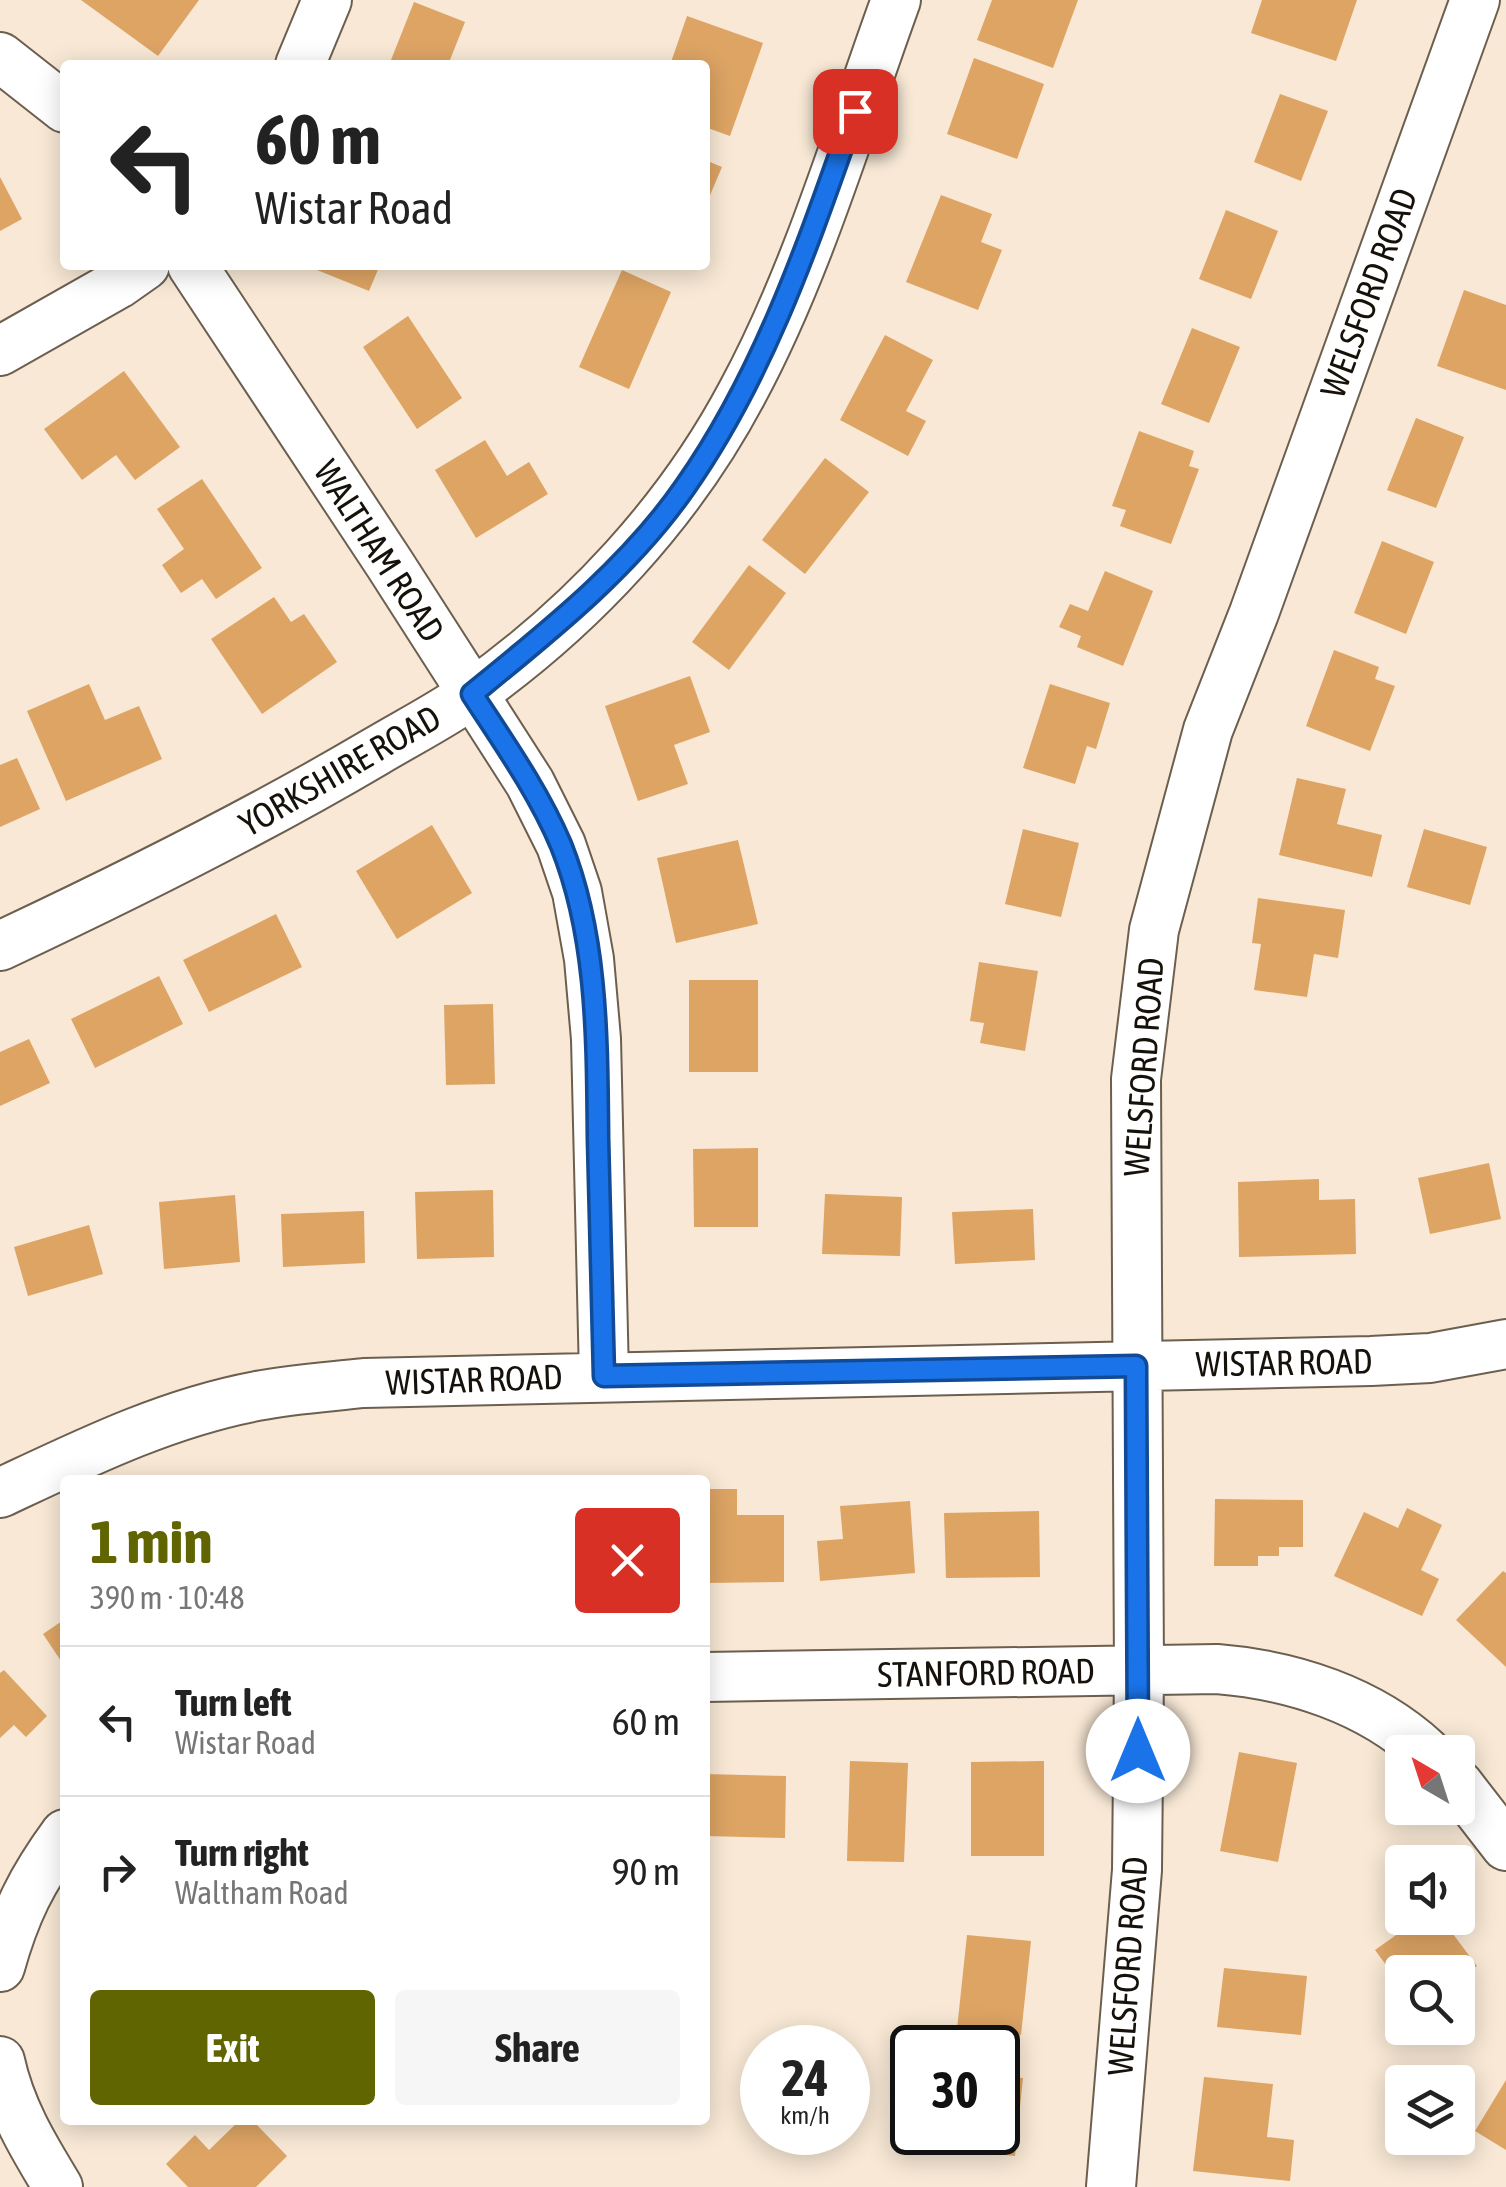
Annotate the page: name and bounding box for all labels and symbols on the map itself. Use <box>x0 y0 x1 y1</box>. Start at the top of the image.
pin <box>813 69 898 154</box>
street label: WELSFORD ROAD <box>1312 183 1424 403</box>
street label: WALTHAM ROAD <box>307 452 453 648</box>
street label: YORKSHIRE ROAD <box>232 697 447 844</box>
street label: WELSFORD ROAD <box>1115 956 1171 1178</box>
street label: WISTAR ROAD <box>1195 1340 1373 1384</box>
street label: WISTAR ROAD <box>385 1356 563 1402</box>
street label: STANFORD ROAD <box>877 1650 1095 1694</box>
position arrow <box>1086 1699 1190 1803</box>
north arrow <box>1385 1735 1475 1825</box>
street label: WELSFORD ROAD <box>1099 1855 1155 2077</box>
speed limit sign: 30 <box>890 2025 1020 2155</box>

